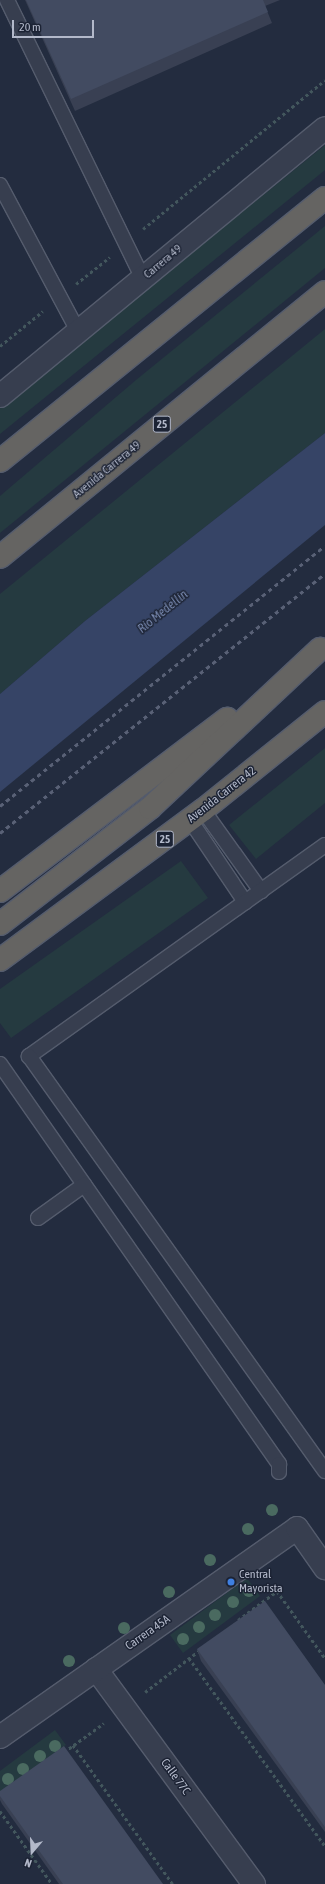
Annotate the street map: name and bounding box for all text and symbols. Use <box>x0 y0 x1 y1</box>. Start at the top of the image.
scale bar <box>14 12 96 38</box>
text: 20 m <box>19 20 41 34</box>
street label: Carrera 49 <box>141 242 185 282</box>
road number: 25 <box>152 415 172 433</box>
street label: Avenida Carrera 49 <box>70 438 144 502</box>
water label: Río Medellín <box>135 587 191 637</box>
street label: Avenida Carrera 42 <box>185 764 259 826</box>
road number: 25 <box>155 830 175 848</box>
place label: Central Mayorista <box>239 1568 283 1596</box>
marker: Central Mayorista <box>226 1577 236 1587</box>
street label: Carrera 45A <box>123 1612 173 1654</box>
street label: Calle 77C <box>157 1756 193 1798</box>
north arrow <box>12 1832 52 1872</box>
text: N <box>23 1857 33 1870</box>

